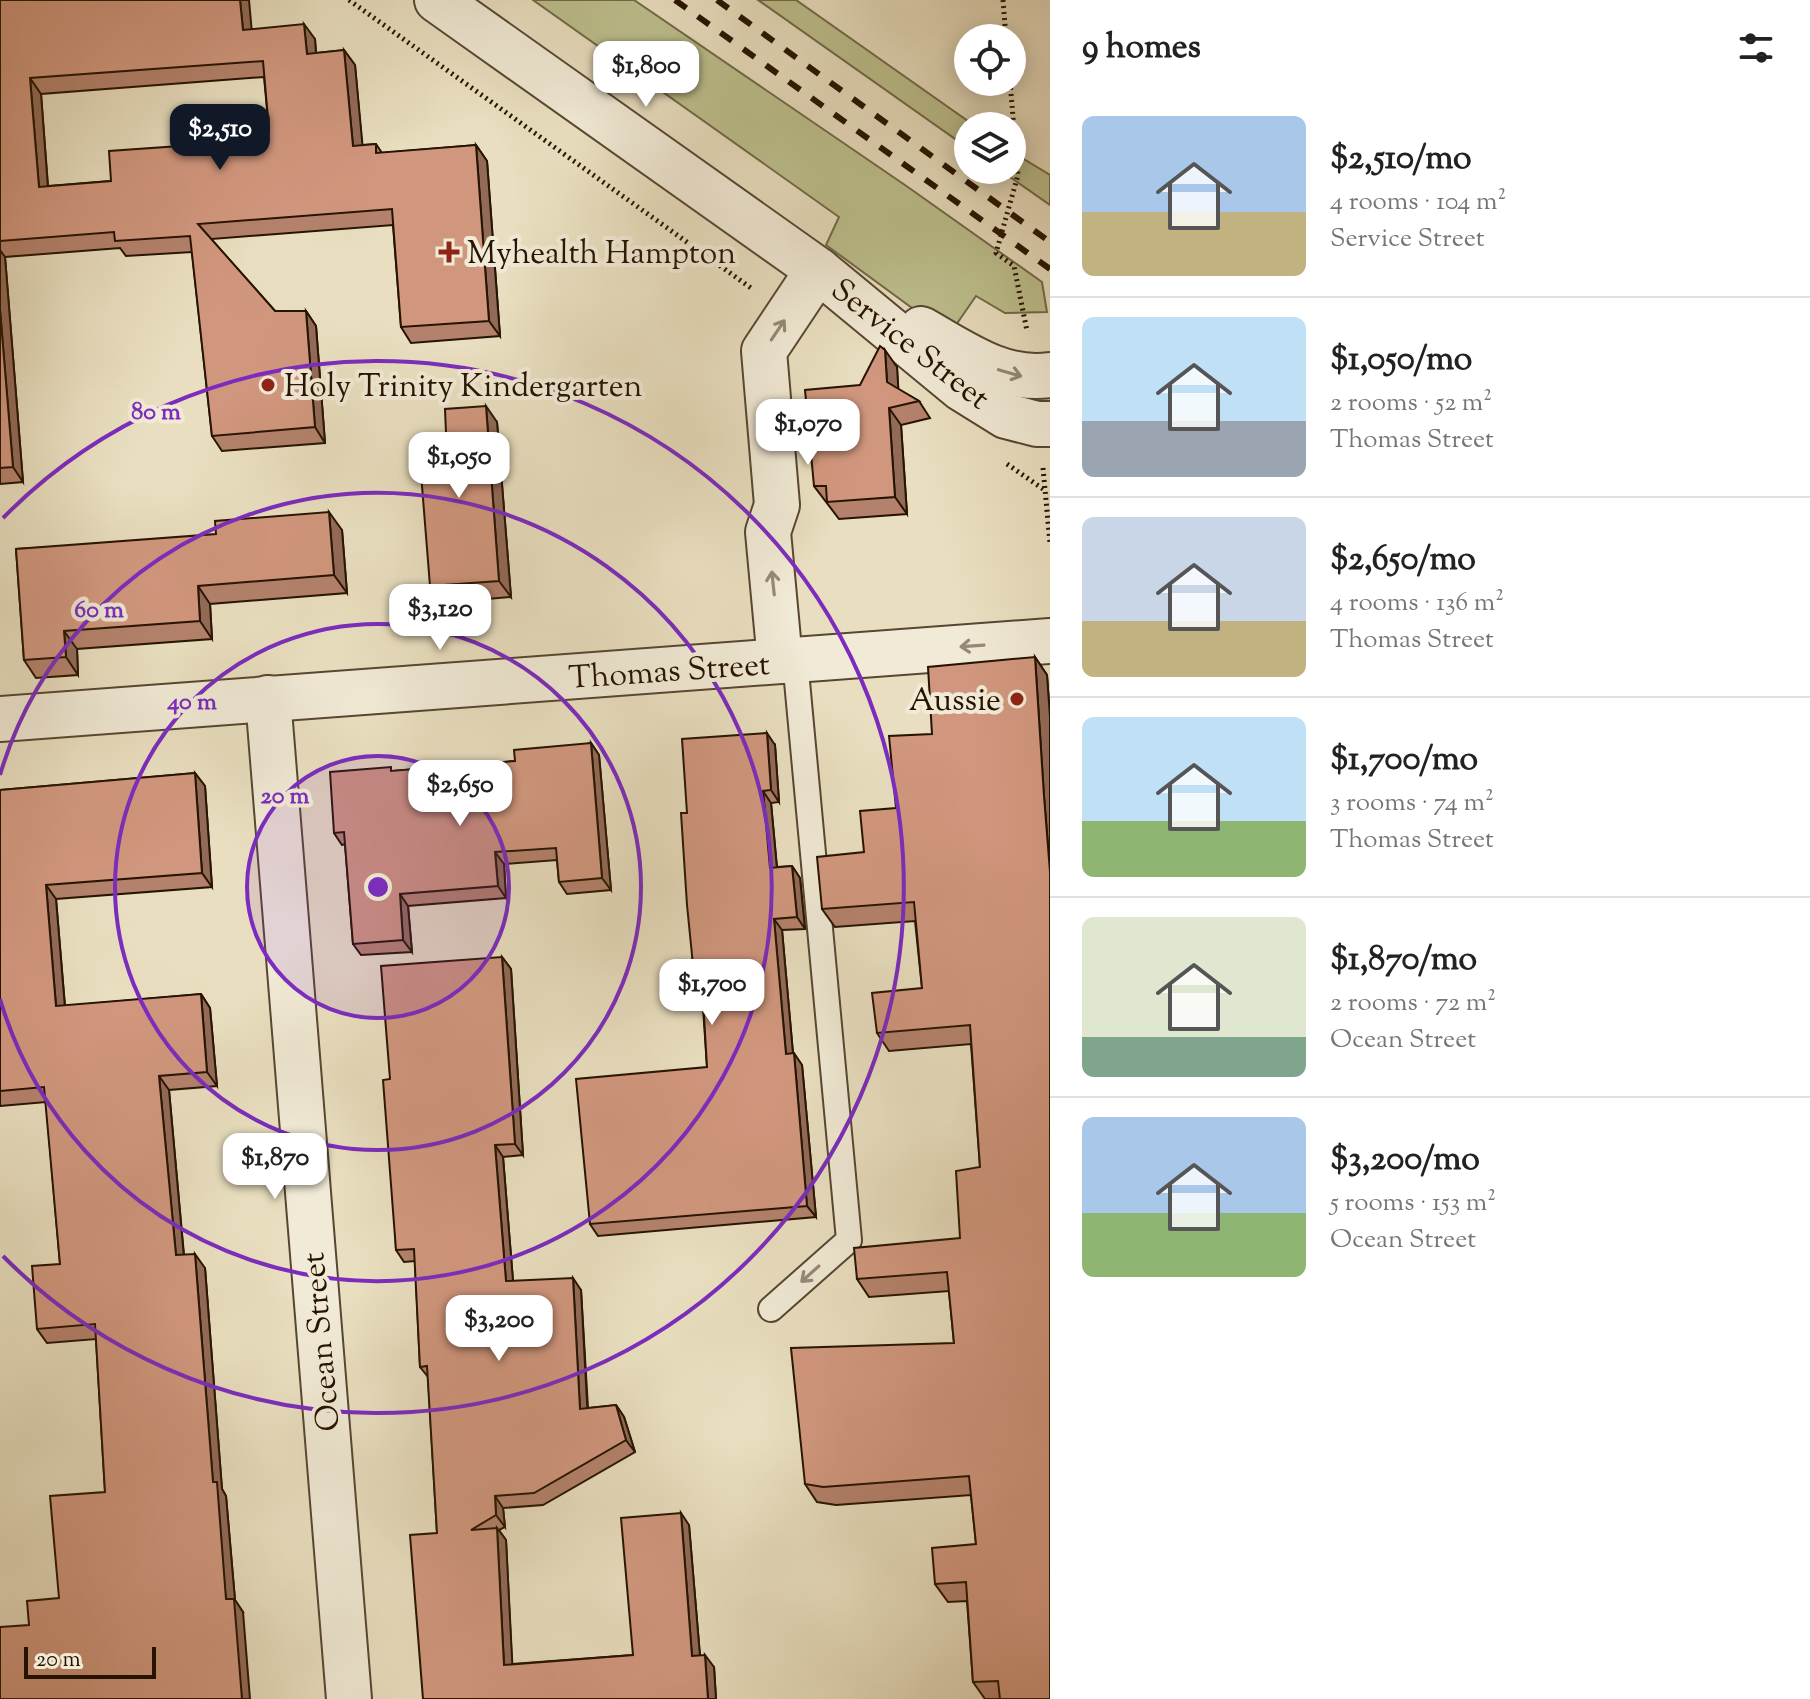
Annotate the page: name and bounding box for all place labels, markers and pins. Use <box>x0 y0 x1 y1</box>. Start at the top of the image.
pin: $1,800 <box>581 41 711 109</box>
pin: $2,510 <box>155 104 285 172</box>
place label: Myhealth Hampton <box>467 232 736 278</box>
marker: Myhealth Hampton <box>438 241 460 263</box>
place label: Holy Trinity Kindergarten <box>284 365 643 411</box>
marker: Holy Trinity Kindergarten <box>259 376 277 394</box>
pin: $1,070 <box>743 399 873 467</box>
pin: $1,050 <box>394 432 524 500</box>
pin: $3,120 <box>375 584 505 652</box>
place label: Aussie <box>909 679 1001 725</box>
marker: Aussie <box>1008 690 1026 708</box>
pin: $2,650 <box>395 760 525 828</box>
centre of rings <box>364 873 392 901</box>
pin: $1,700 <box>647 959 777 1027</box>
pin: $1,870 <box>210 1133 340 1201</box>
pin: $3,200 <box>434 1295 564 1363</box>

